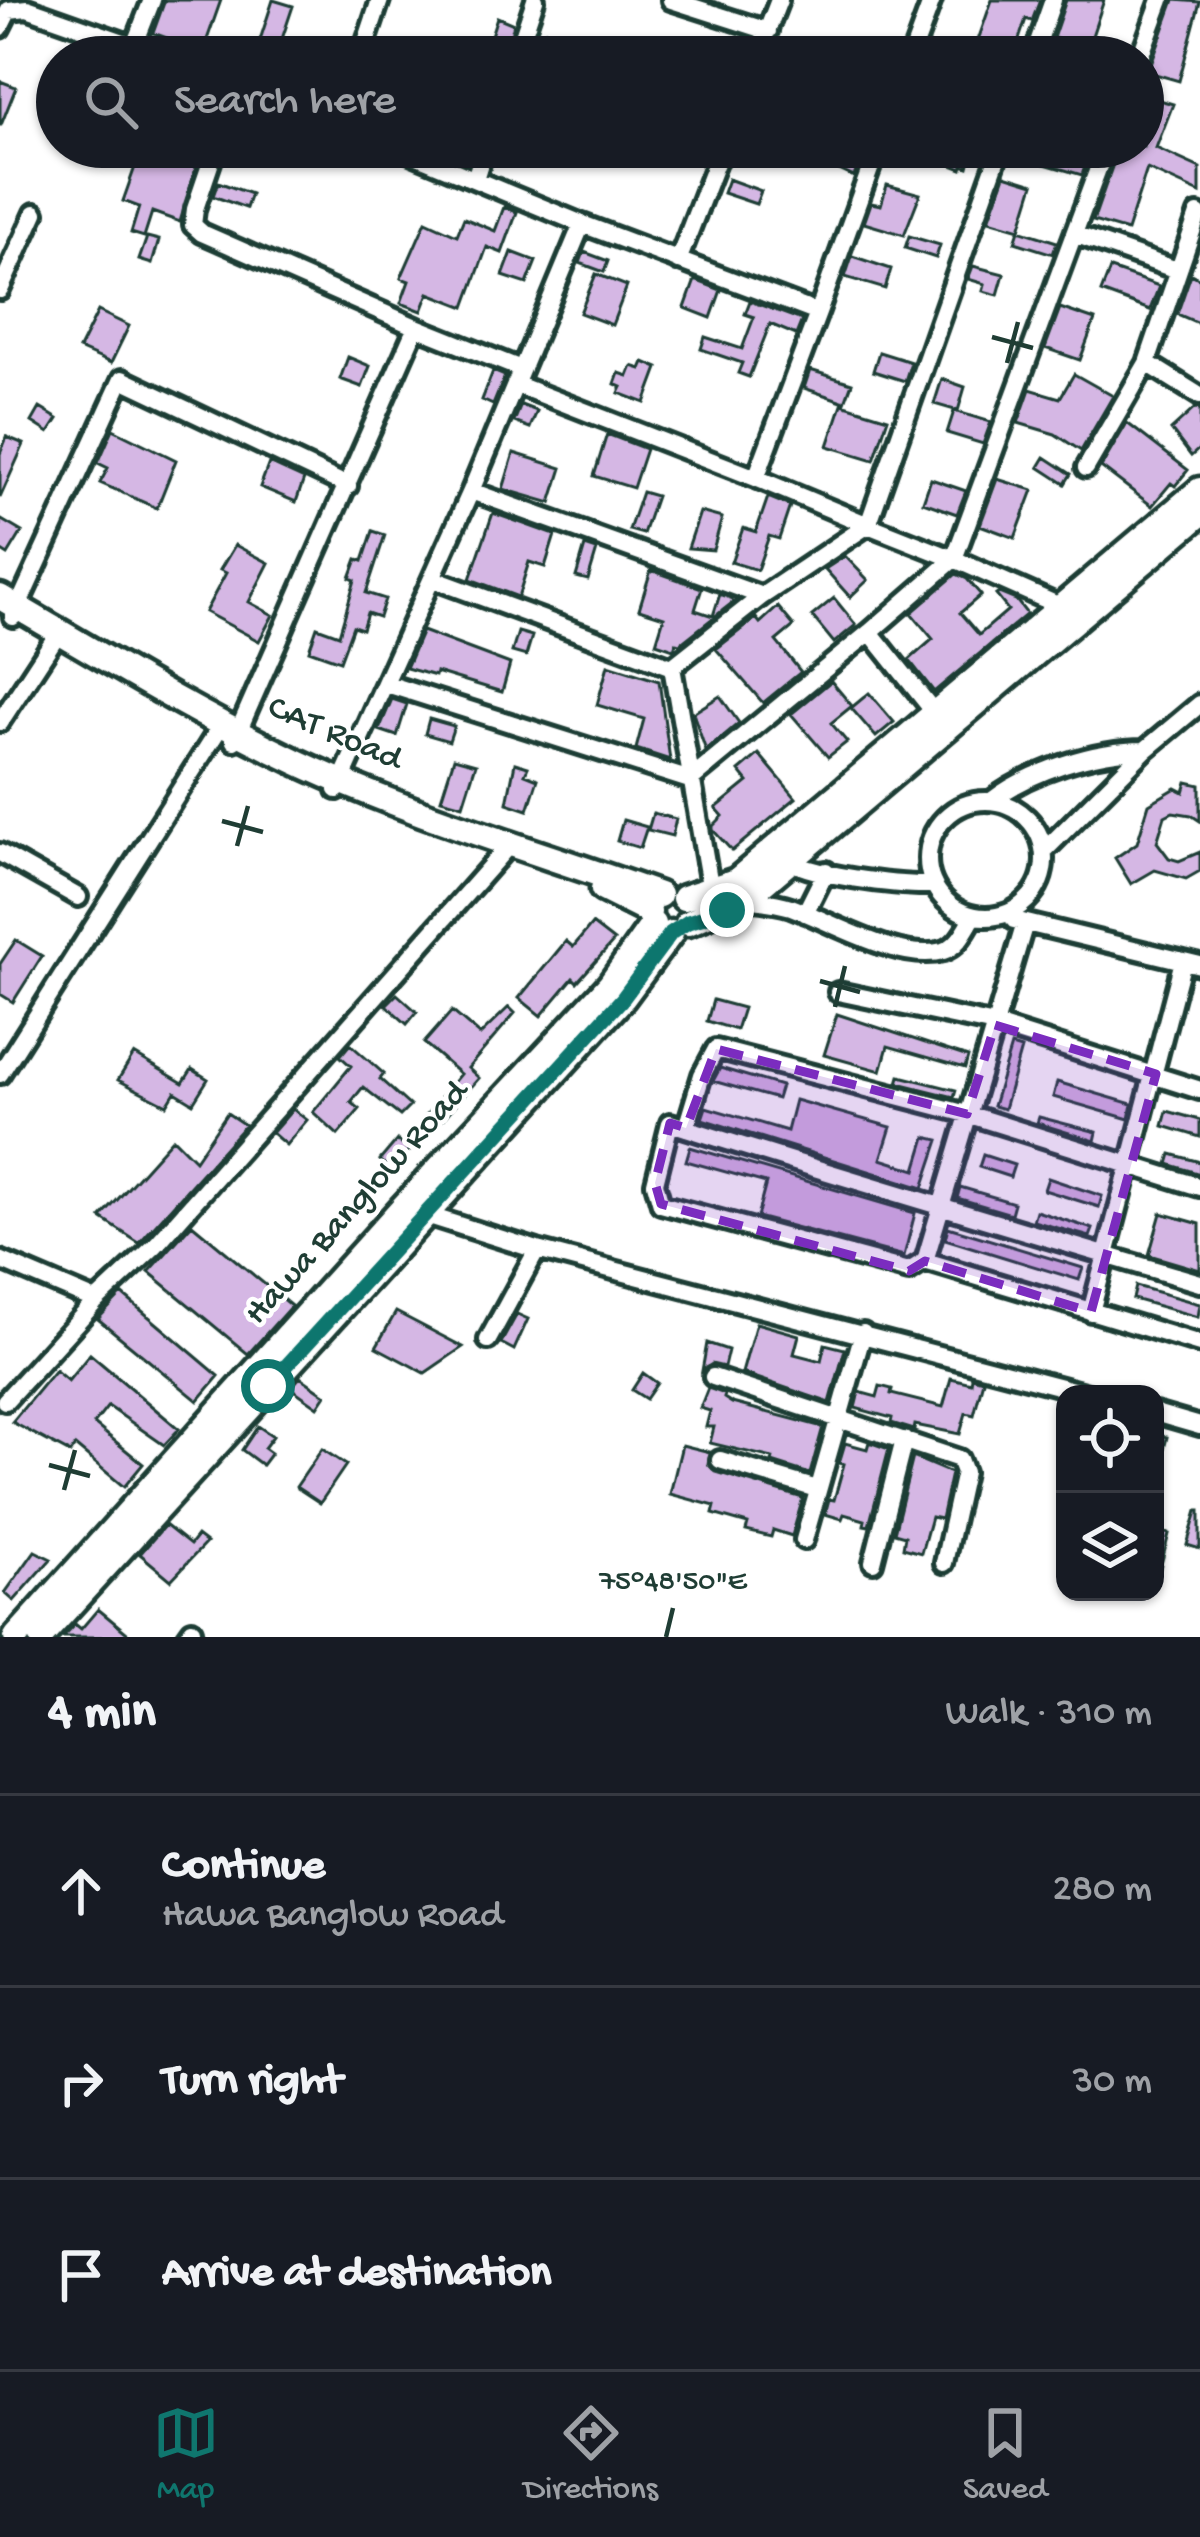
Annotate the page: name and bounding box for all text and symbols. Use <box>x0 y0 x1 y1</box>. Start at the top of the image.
search box <box>36 36 1164 168</box>
icon: search <box>78 69 144 135</box>
text: Search here <box>174 76 396 129</box>
street label: CAT Road <box>260 688 410 784</box>
route end <box>700 883 754 937</box>
street label: Hawa Banglow Road <box>237 1071 481 1335</box>
route start <box>241 1359 295 1413</box>
map controls <box>1056 1385 1164 1601</box>
button: locate <box>1056 1385 1164 1493</box>
button: layers <box>1056 1493 1164 1601</box>
text: 75°48'50"E <box>598 1566 748 1601</box>
text: 4 min <box>48 1685 156 1745</box>
text: Walk · 310 m <box>945 1692 1152 1738</box>
text: Continue <box>162 1841 325 1894</box>
icon: ahead <box>48 1858 114 1924</box>
text: 280 m <box>1052 1868 1152 1914</box>
text: Hawa Banglow Road <box>162 1894 503 1940</box>
icon: right <box>48 2050 114 2116</box>
text: Turn right <box>162 2056 342 2109</box>
text: 30 m <box>1073 2060 1152 2106</box>
icon: arrive <box>48 2242 114 2308</box>
text: Arrive at destination <box>162 2248 551 2301</box>
tab: Map <box>153 2400 219 2510</box>
tab: Directions <box>524 2400 658 2510</box>
tab: Saved <box>963 2400 1047 2510</box>

